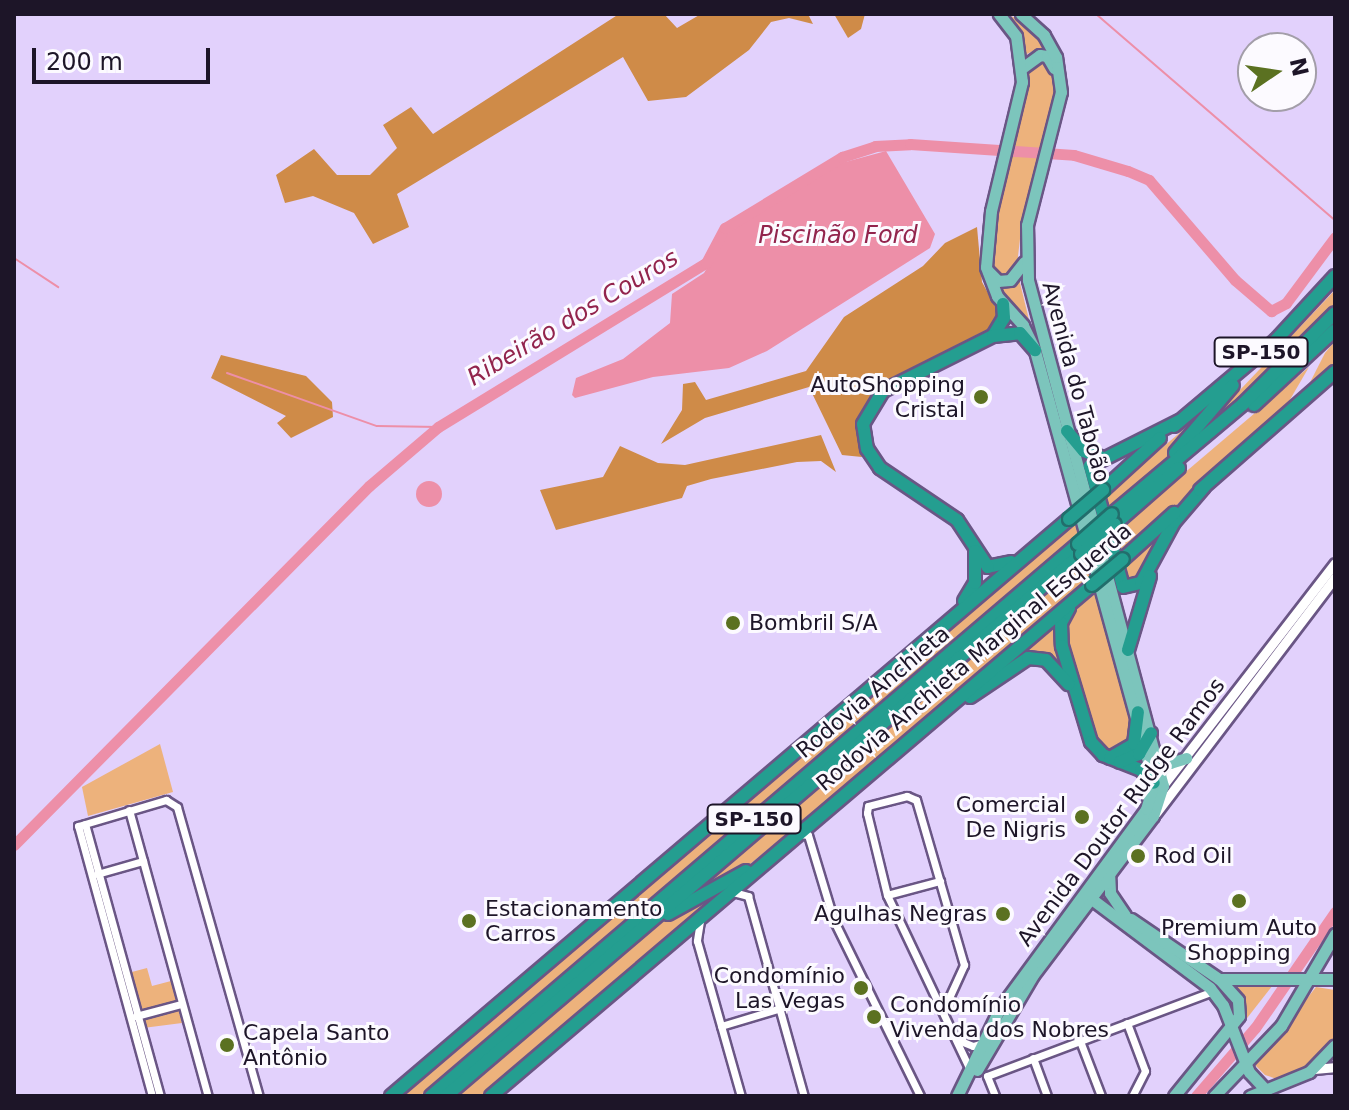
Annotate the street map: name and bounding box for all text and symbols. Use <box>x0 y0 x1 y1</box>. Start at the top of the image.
scale bar <box>36 32 214 82</box>
north arrow <box>1237 32 1317 112</box>
text: 200 m <box>46 48 123 76</box>
text: N <box>1285 55 1313 79</box>
water label: Piscinão Ford <box>758 222 918 250</box>
water label: Ribeirão dos Couros <box>462 244 684 392</box>
street label: Avenida do Taboão <box>1036 279 1116 485</box>
road number: SP-150 <box>1213 336 1309 368</box>
place label: AutoShopping Cristal <box>811 371 965 422</box>
marker: AutoShopping Cristal <box>972 388 990 406</box>
street label: Rodovia Anchieta Marginal Esquerda <box>811 517 1137 797</box>
place label: Bombril S/A <box>749 610 878 636</box>
marker: Bombril S/A <box>724 614 742 632</box>
street label: Rodovia Anchieta <box>791 620 955 764</box>
street label: Avenida Doutor Rudge Ramos <box>1012 673 1230 951</box>
place label: Comercial De Nigris <box>956 791 1066 842</box>
road number: SP-150 <box>706 803 802 835</box>
marker: Comercial De Nigris <box>1073 808 1091 826</box>
place label: Rod Oil <box>1154 843 1232 869</box>
marker: Rod Oil <box>1129 847 1147 865</box>
marker: Premium Auto Shopping <box>1230 892 1248 910</box>
place label: Estacionamento Carros <box>485 895 663 946</box>
place label: Agulhas Negras <box>814 901 987 927</box>
marker: Agulhas Negras <box>994 905 1012 923</box>
marker: Estacionamento Carros <box>460 912 478 930</box>
place label: Premium Auto Shopping <box>1161 914 1317 966</box>
place label: Condomínio Las Vegas <box>714 962 845 1014</box>
marker: Condomínio Las Vegas <box>852 979 870 997</box>
place label: Condomínio Vivenda dos Nobres <box>890 991 1109 1042</box>
marker: Condomínio Vivenda dos Nobres <box>865 1008 883 1026</box>
place label: Capela Santo Antônio <box>243 1019 389 1070</box>
marker: Capela Santo Antônio <box>218 1036 236 1054</box>

